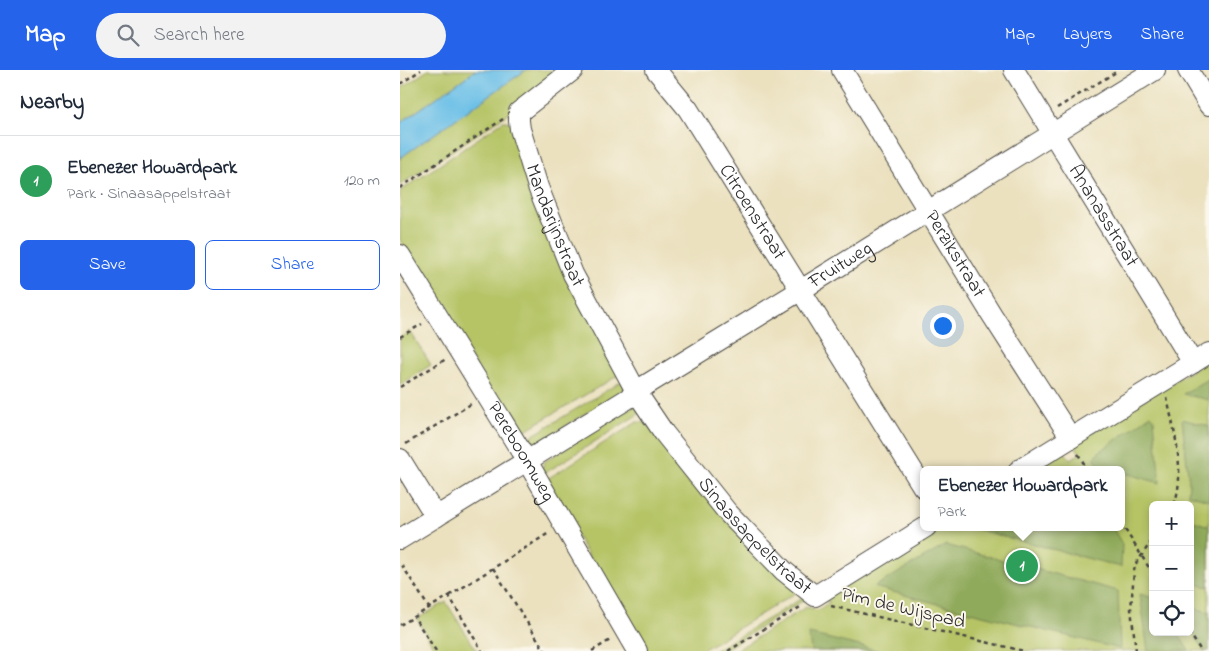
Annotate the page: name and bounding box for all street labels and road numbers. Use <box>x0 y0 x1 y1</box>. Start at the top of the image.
street label: Citroenstraat <box>711 159 793 266</box>
street label: Ananasstraat <box>1061 159 1146 273</box>
street label: Mandarijnstraat <box>517 161 592 293</box>
street label: Perzikstraat <box>917 205 993 304</box>
street label: Fruitweg <box>802 234 879 297</box>
street label: Pereboomweg <box>479 396 562 508</box>
street label: Sinaasappelstraat <box>690 471 818 602</box>
street label: Pim de Wijspad <box>838 581 968 637</box>

